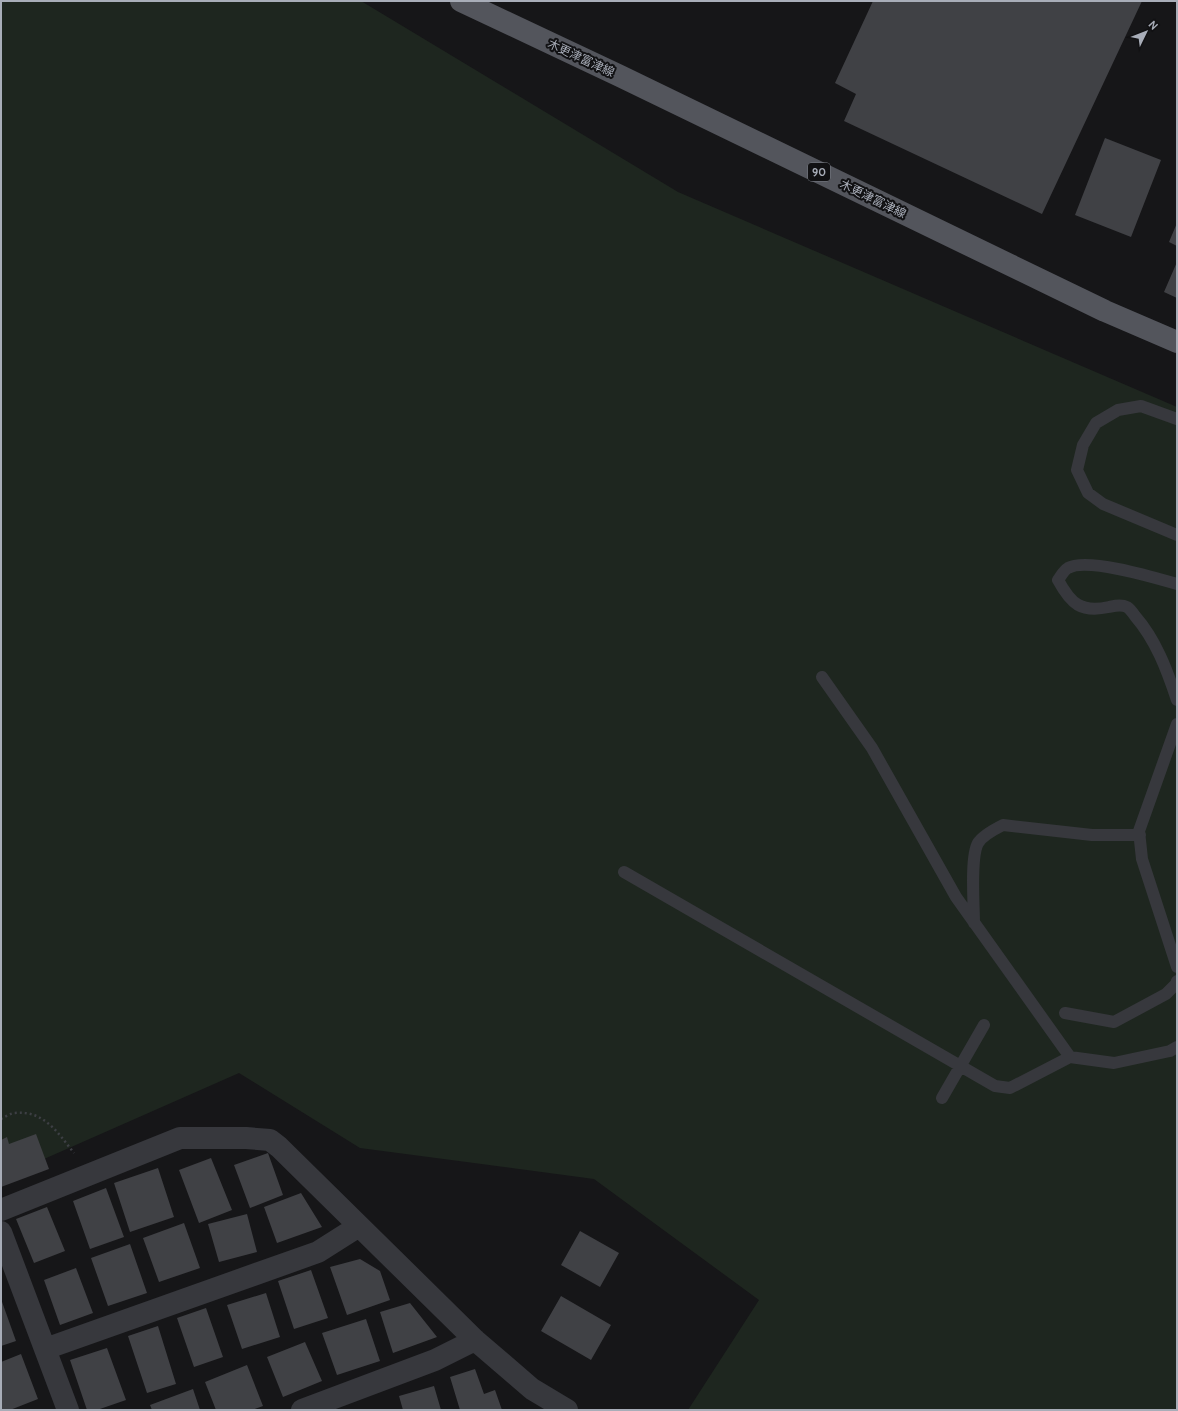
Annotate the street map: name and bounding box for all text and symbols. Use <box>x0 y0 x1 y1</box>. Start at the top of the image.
north arrow <box>1126 12 1166 52</box>
text: N <box>1146 18 1161 33</box>
street label: 木更津富津線 <box>545 36 617 80</box>
road number: 90 <box>808 163 830 181</box>
street label: 木更津富津線 <box>838 176 909 221</box>

